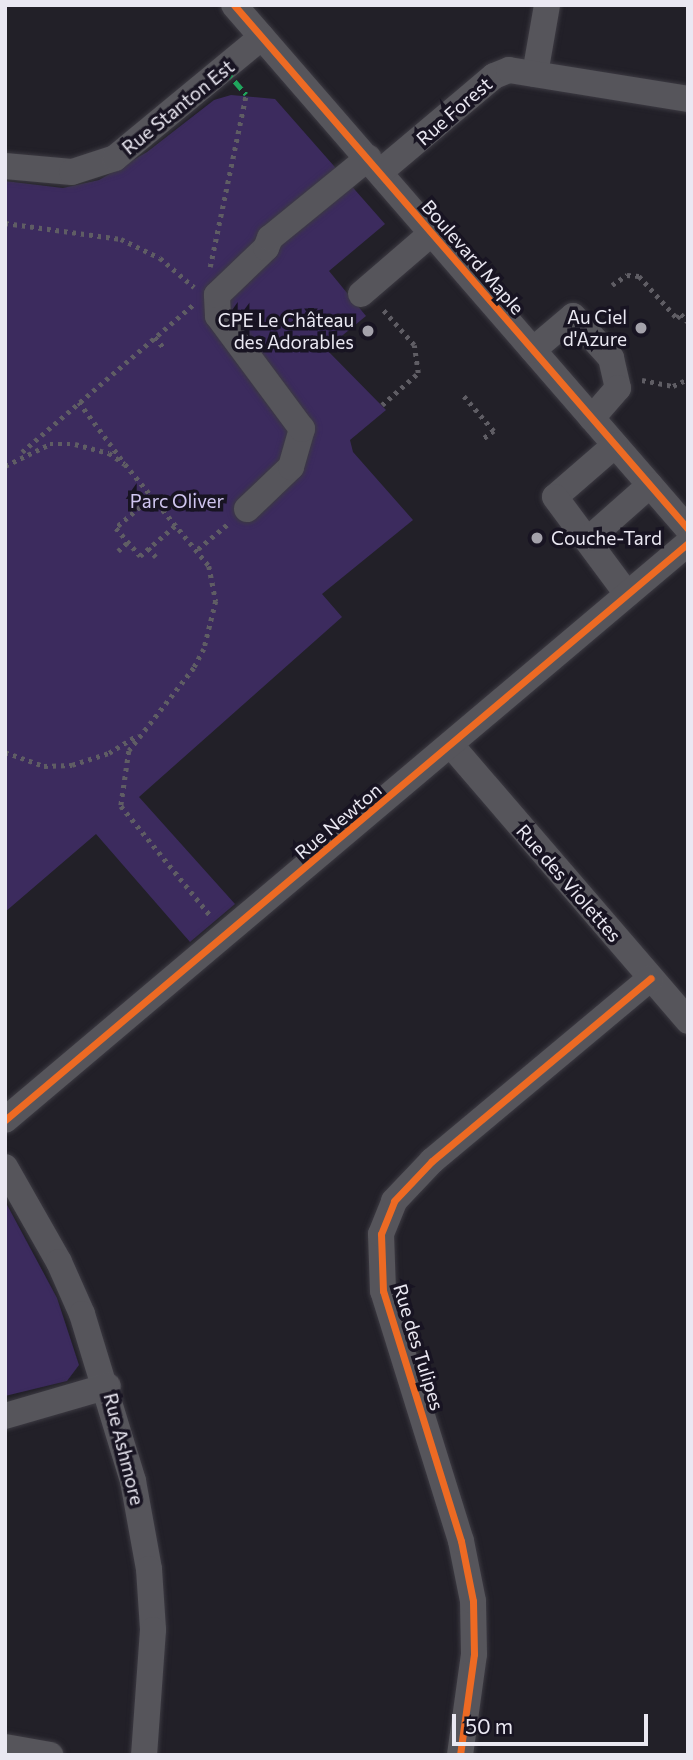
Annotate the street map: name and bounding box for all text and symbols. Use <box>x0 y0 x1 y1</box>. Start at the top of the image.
street label: Rue Stanton Est <box>117 55 239 159</box>
street label: Rue Forest <box>412 72 496 150</box>
street label: Boulevard Maple <box>417 195 529 319</box>
place label: Au Ciel d'Azure <box>563 306 627 350</box>
place label: CPE Le Château des Adorables <box>218 309 354 353</box>
marker: Au Ciel d'Azure <box>633 320 649 336</box>
marker: CPE Le Château des Adorables <box>360 323 376 339</box>
park label: Parc Oliver <box>130 490 224 512</box>
place label: Couche-Tard <box>551 527 662 549</box>
marker: Couche-Tard <box>529 530 545 546</box>
street label: Rue Newton <box>290 778 386 864</box>
street label: Rue des Violettes <box>512 820 626 946</box>
street label: Rue des Tulipes <box>389 1281 449 1413</box>
street label: Rue Ashmore <box>99 1391 149 1507</box>
scale bar <box>455 1700 651 1744</box>
text: 50 m <box>465 1713 513 1738</box>

